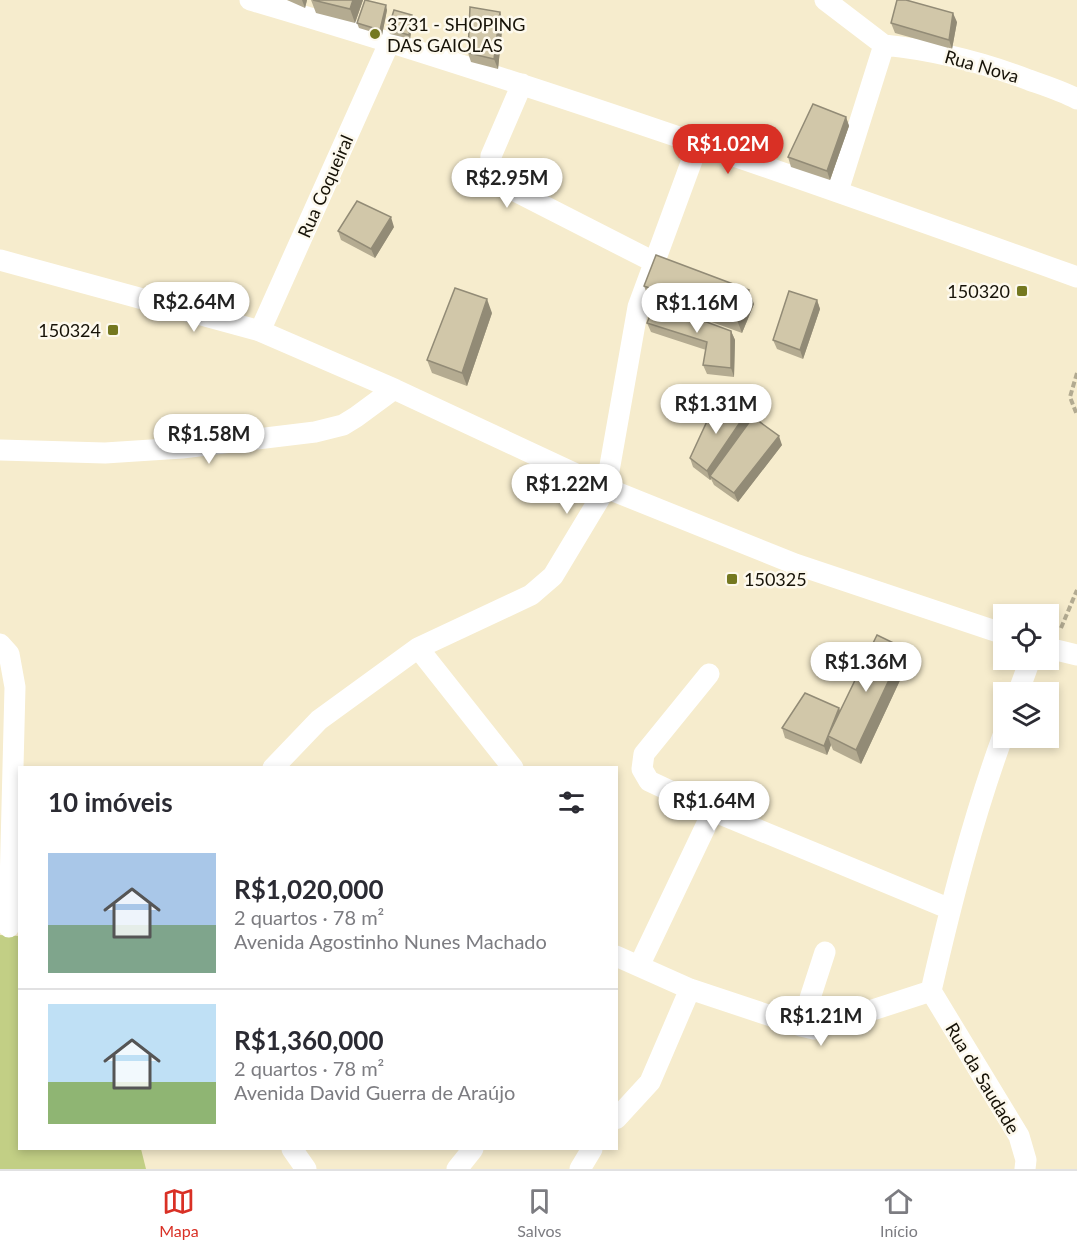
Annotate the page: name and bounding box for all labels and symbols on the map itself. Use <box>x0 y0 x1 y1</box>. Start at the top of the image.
place label: 3731 - SHOPING DAS GAIOLAS <box>387 13 525 56</box>
marker: 3731 - SHOPING DAS GAIOLAS <box>368 27 382 41</box>
street label: Rua Nova <box>942 45 1022 87</box>
pin: R$1.02M <box>673 124 783 175</box>
street label: Rua Coqueiral <box>293 131 357 241</box>
pin: R$2.95M <box>452 158 562 209</box>
place label: 150320 <box>947 280 1010 302</box>
pin: R$2.64M <box>139 282 249 333</box>
pin: R$1.16M <box>642 283 752 334</box>
marker: 150320 <box>1015 284 1029 298</box>
place label: 150324 <box>38 319 101 341</box>
marker: 150324 <box>106 323 120 337</box>
pin: R$1.31M <box>661 384 771 435</box>
pin: R$1.58M <box>154 414 264 465</box>
pin: R$1.22M <box>512 464 622 515</box>
place label: 150325 <box>744 568 807 590</box>
marker: 150325 <box>725 572 739 586</box>
pin: R$1.36M <box>811 642 921 693</box>
pin: R$1.64M <box>659 781 769 832</box>
pin: R$1.21M <box>766 996 876 1047</box>
street label: Rua da Saudade <box>941 1019 1025 1137</box>

